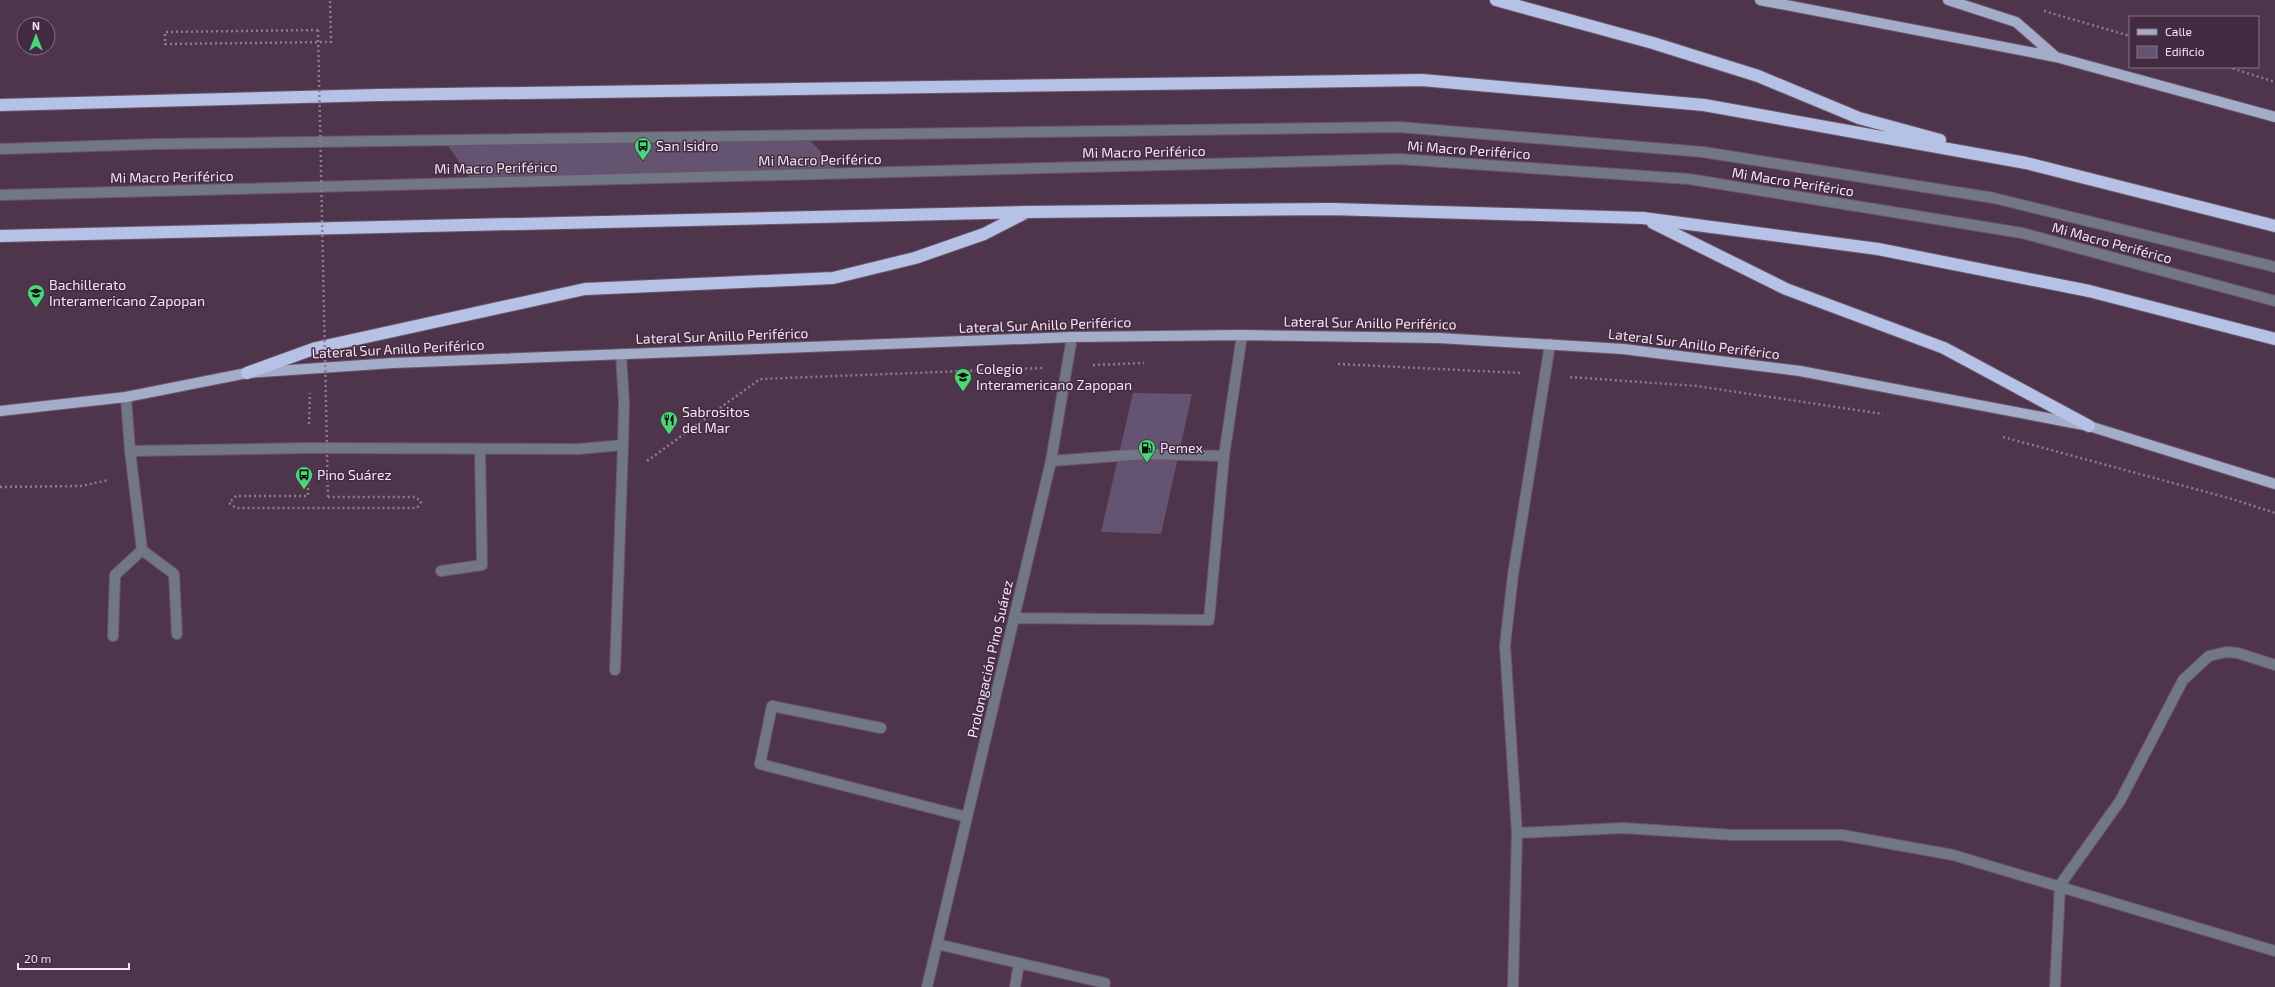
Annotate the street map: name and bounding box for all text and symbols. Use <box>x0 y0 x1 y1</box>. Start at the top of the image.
north arrow <box>16 16 56 56</box>
legend <box>2129 16 2259 68</box>
text: N <box>32 19 40 32</box>
text: Calle <box>2165 24 2192 38</box>
text: Edificio <box>2165 44 2205 58</box>
bus stop icon: San Isidro <box>633 136 653 161</box>
place label: San Isidro <box>656 137 719 154</box>
street label: Mi Macro Periférico <box>1407 137 1531 162</box>
street label: Mi Macro Periférico <box>1082 142 1206 161</box>
street label: Mi Macro Periférico <box>758 150 882 169</box>
street label: Mi Macro Periférico <box>434 158 558 177</box>
street label: Mi Macro Periférico <box>1731 163 1855 200</box>
street label: Mi Macro Periférico <box>110 167 234 186</box>
street label: Mi Macro Periférico <box>2050 218 2174 267</box>
place label: Bachillerato Interamericano Zapopan <box>49 276 205 309</box>
school or university icon: Bachillerato Interamericano Zapopan <box>26 283 46 308</box>
street label: Lateral Sur Anillo Periférico <box>1283 312 1457 333</box>
street label: Lateral Sur Anillo Periférico <box>958 313 1132 336</box>
street label: Lateral Sur Anillo Periférico <box>635 324 809 347</box>
street label: Lateral Sur Anillo Periférico <box>1607 325 1781 362</box>
street label: Lateral Sur Anillo Periférico <box>311 335 485 362</box>
place label: Colegio Interamericano Zapopan <box>976 360 1132 393</box>
school or university icon: Colegio Interamericano Zapopan <box>953 367 973 392</box>
place label: Sabrositos del Mar <box>682 403 750 436</box>
restaurant icon: Sabrositos del Mar <box>659 410 679 435</box>
fuel station icon: Pemex <box>1137 438 1157 463</box>
place label: Pemex <box>1160 439 1203 456</box>
bus stop icon: Pino Suárez <box>294 465 314 490</box>
place label: Pino Suárez <box>317 466 392 483</box>
street label: Prolongación Pino Suárez <box>963 578 1016 739</box>
scale bar <box>18 945 129 971</box>
text: 20 m <box>24 951 51 965</box>

